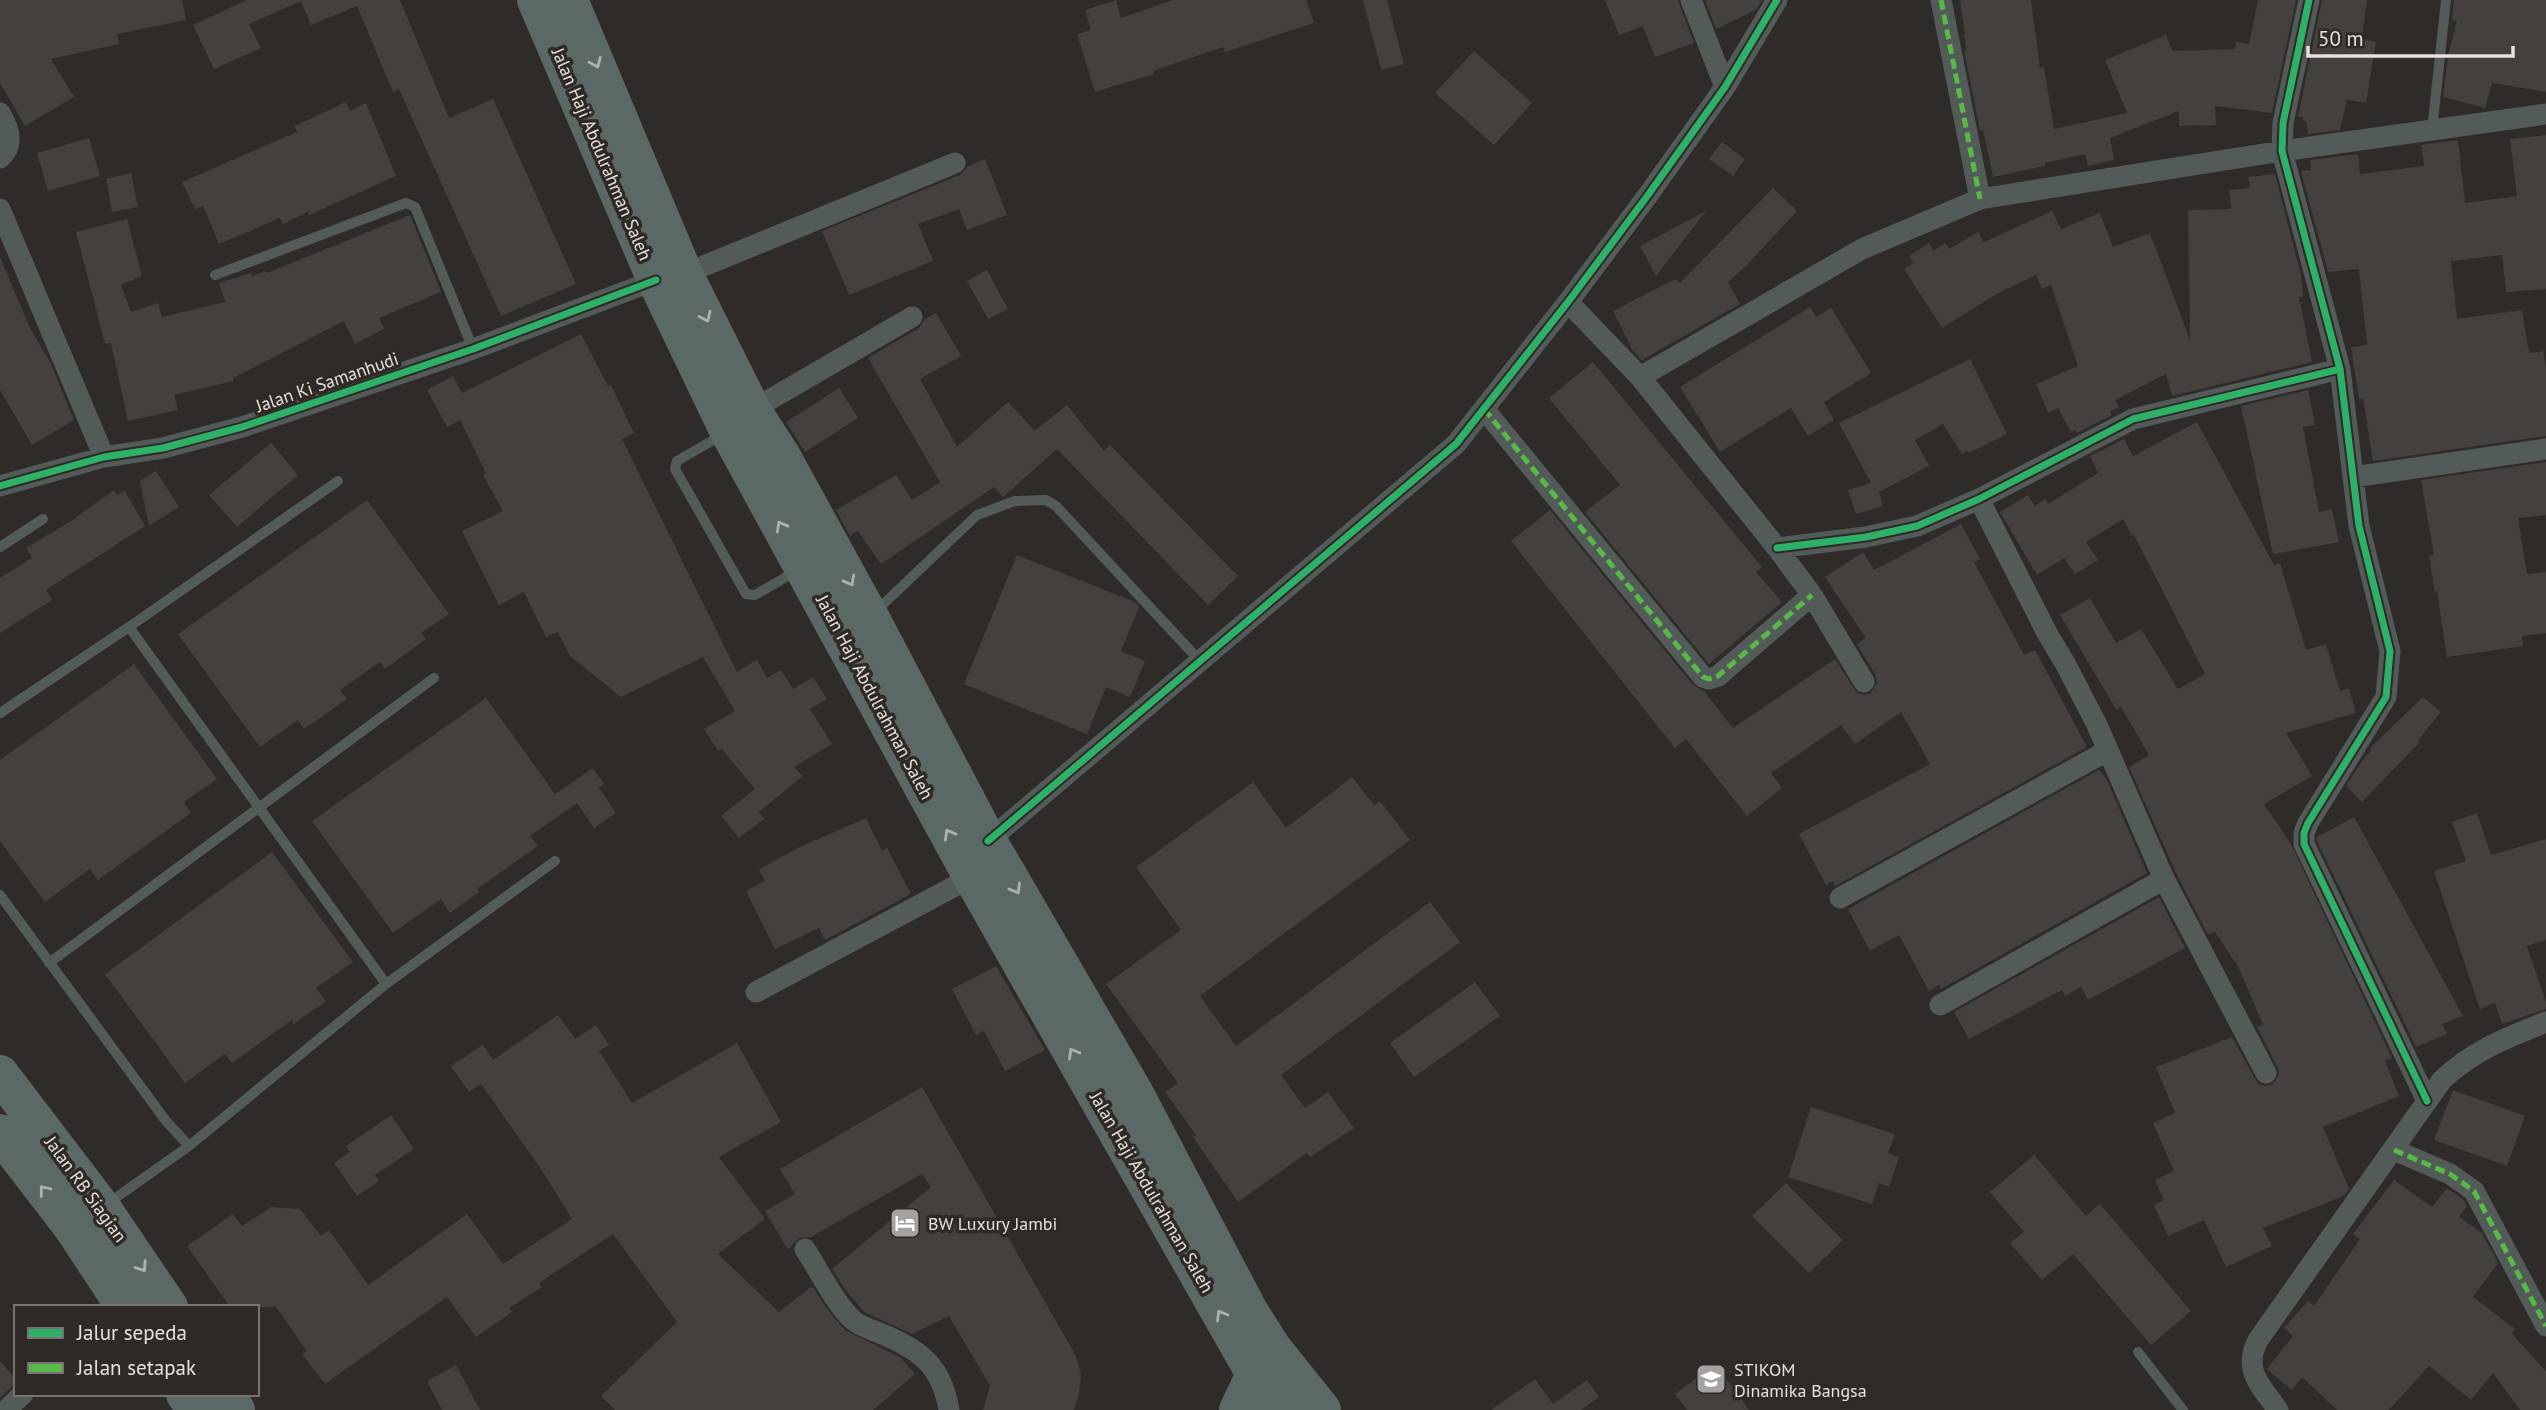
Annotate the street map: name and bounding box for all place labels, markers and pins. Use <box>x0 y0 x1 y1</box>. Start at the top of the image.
hotel icon: BW Luxury Jambi <box>888 1206 922 1240</box>
place label: BW Luxury Jambi <box>928 1212 1057 1235</box>
place label: STIKOM Dinamika Bangsa <box>1734 1358 1867 1402</box>
school or university icon: STIKOM Dinamika Bangsa <box>1694 1362 1728 1396</box>

